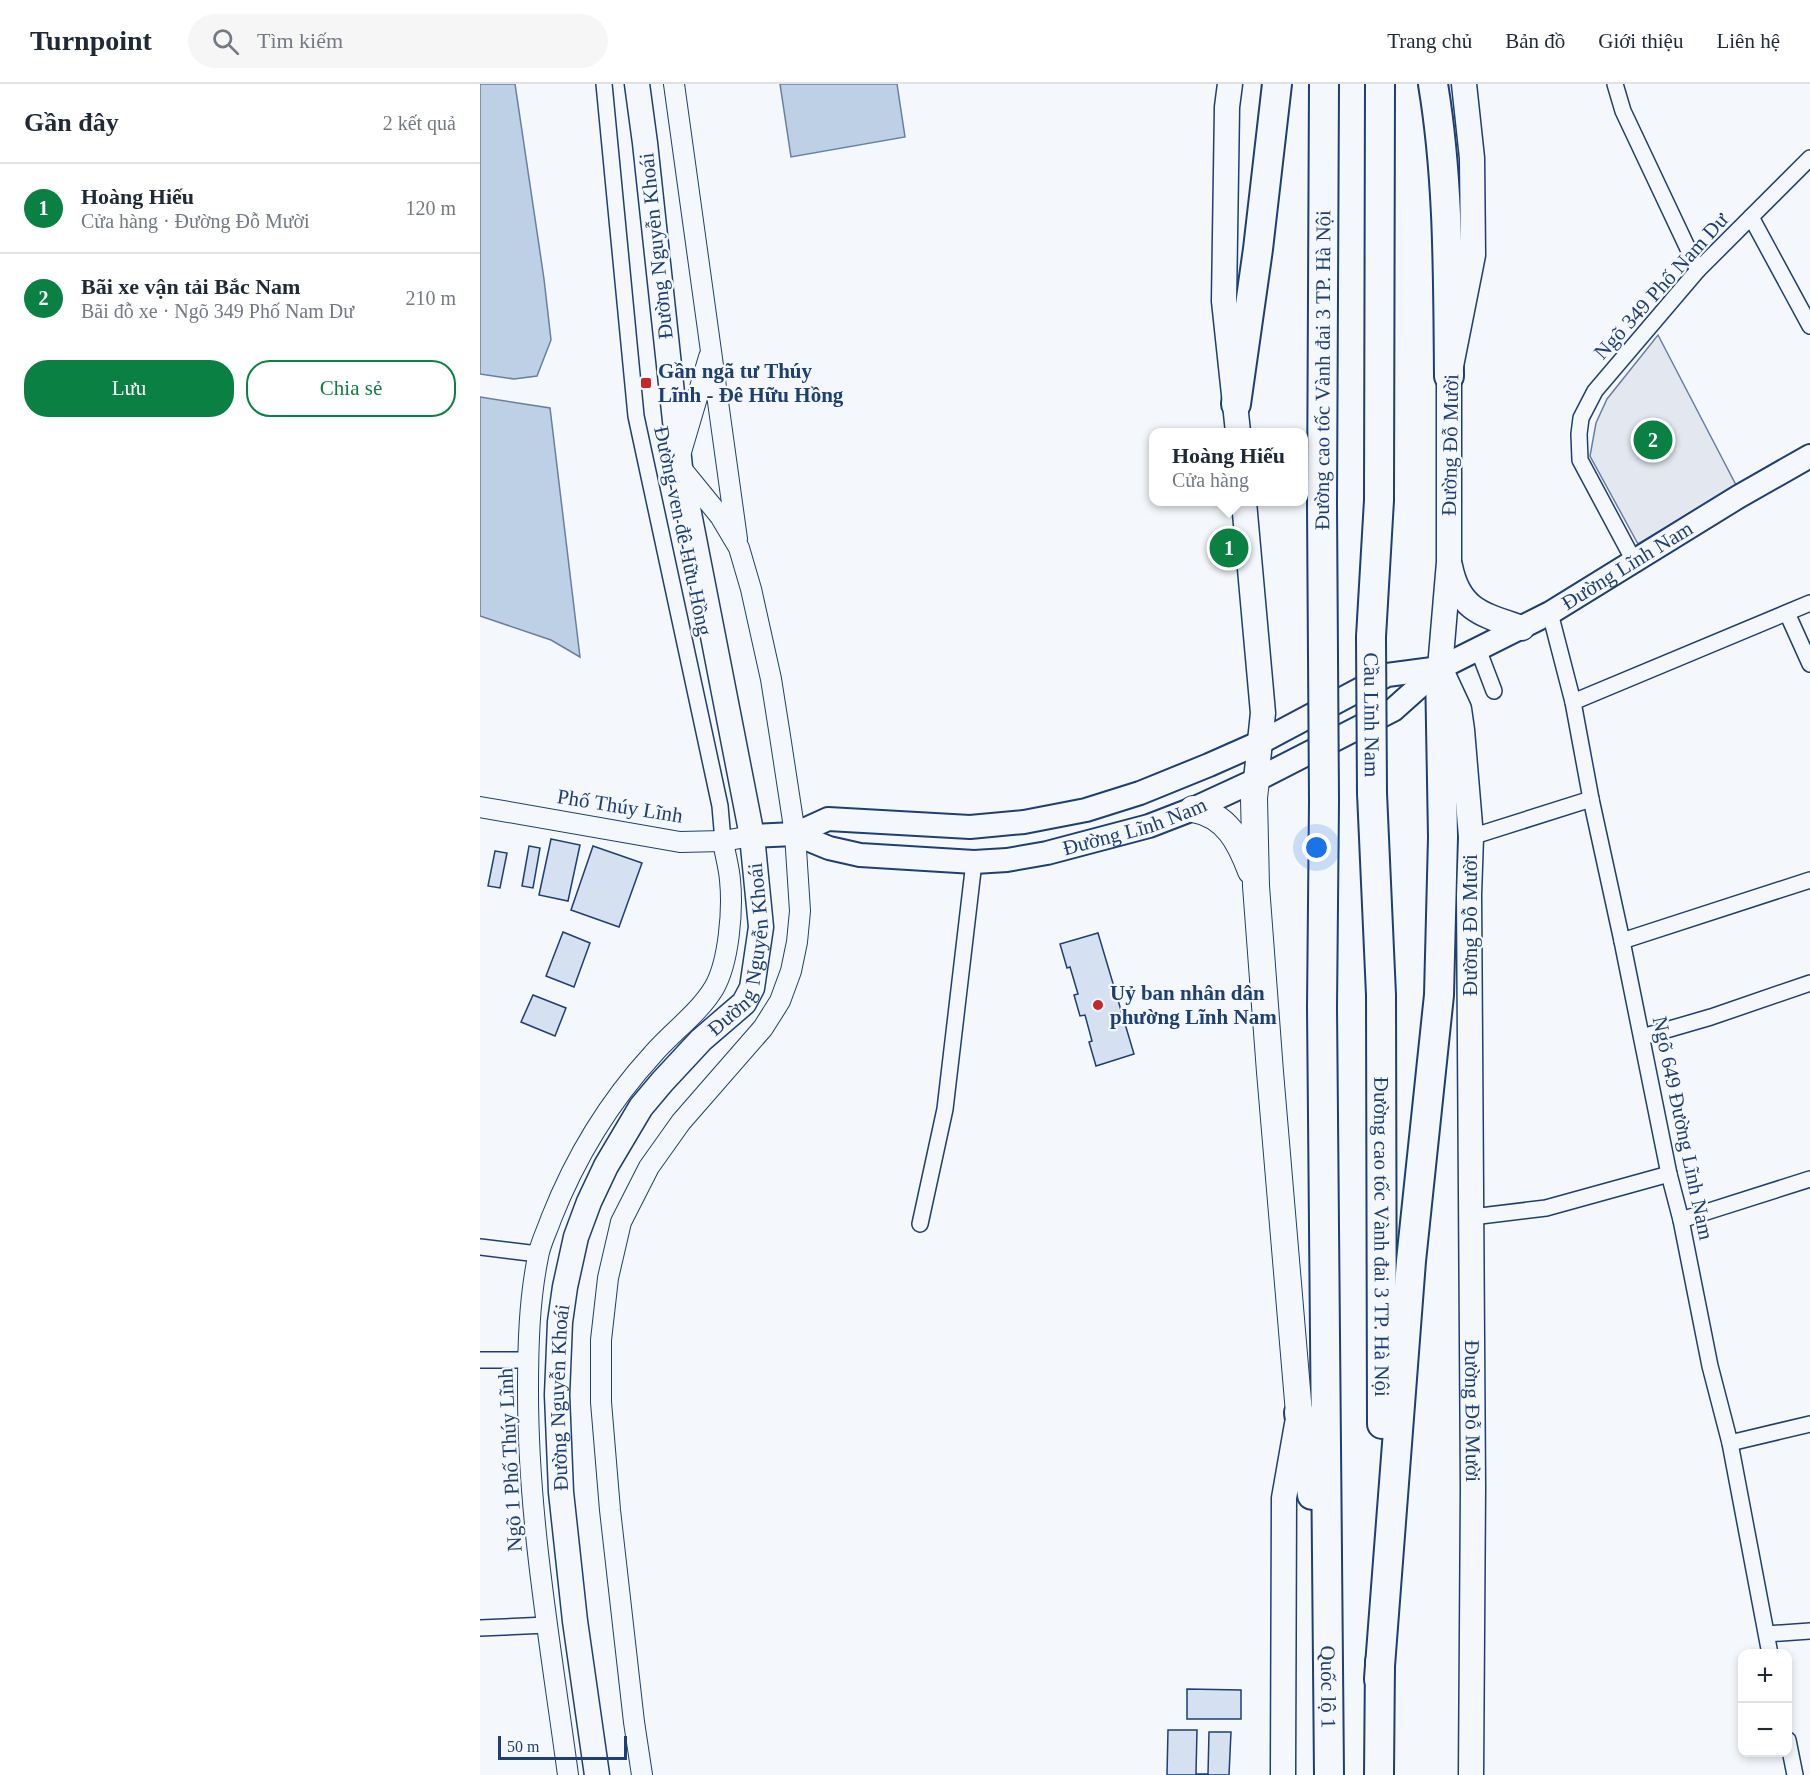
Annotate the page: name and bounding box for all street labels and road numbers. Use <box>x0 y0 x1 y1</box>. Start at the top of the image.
street label: Đường Nguyễn Khoái <box>634 152 678 340</box>
street label: Ngõ 349 Phố Nam Dư <box>1589 207 1733 364</box>
street label: Đường cao tốc Vành đai 3 TP. Hà Nội <box>1310 210 1335 530</box>
street label: Đường Đỗ Mười <box>1437 374 1463 516</box>
street label: Đường ven đê Hữu Hồng <box>649 424 717 638</box>
street label: Đường Lĩnh Nam <box>1557 516 1697 615</box>
street label: Cầu Lĩnh Nam <box>1359 652 1384 778</box>
street label: Phố Thúy Lĩnh <box>556 784 685 828</box>
street label: Đường Lĩnh Nam <box>1060 792 1210 860</box>
street label: Đường Đỗ Mười <box>1458 854 1482 996</box>
street label: Đường Nguyễn Khoái <box>703 862 773 1041</box>
street label: Ngõ 649 Đường Lĩnh Nam <box>1648 1014 1718 1242</box>
street label: Đường cao tốc Vành đai 3 TP. Hà Nội <box>1369 1077 1394 1397</box>
street label: Đường Nguyễn Khoái <box>545 1302 574 1491</box>
street label: Đường Đỗ Mười <box>1460 1340 1485 1482</box>
street label: Ngõ 1 Phố Thúy Lĩnh <box>493 1367 527 1552</box>
street label: Quốc lộ 1 <box>1316 1645 1341 1728</box>

